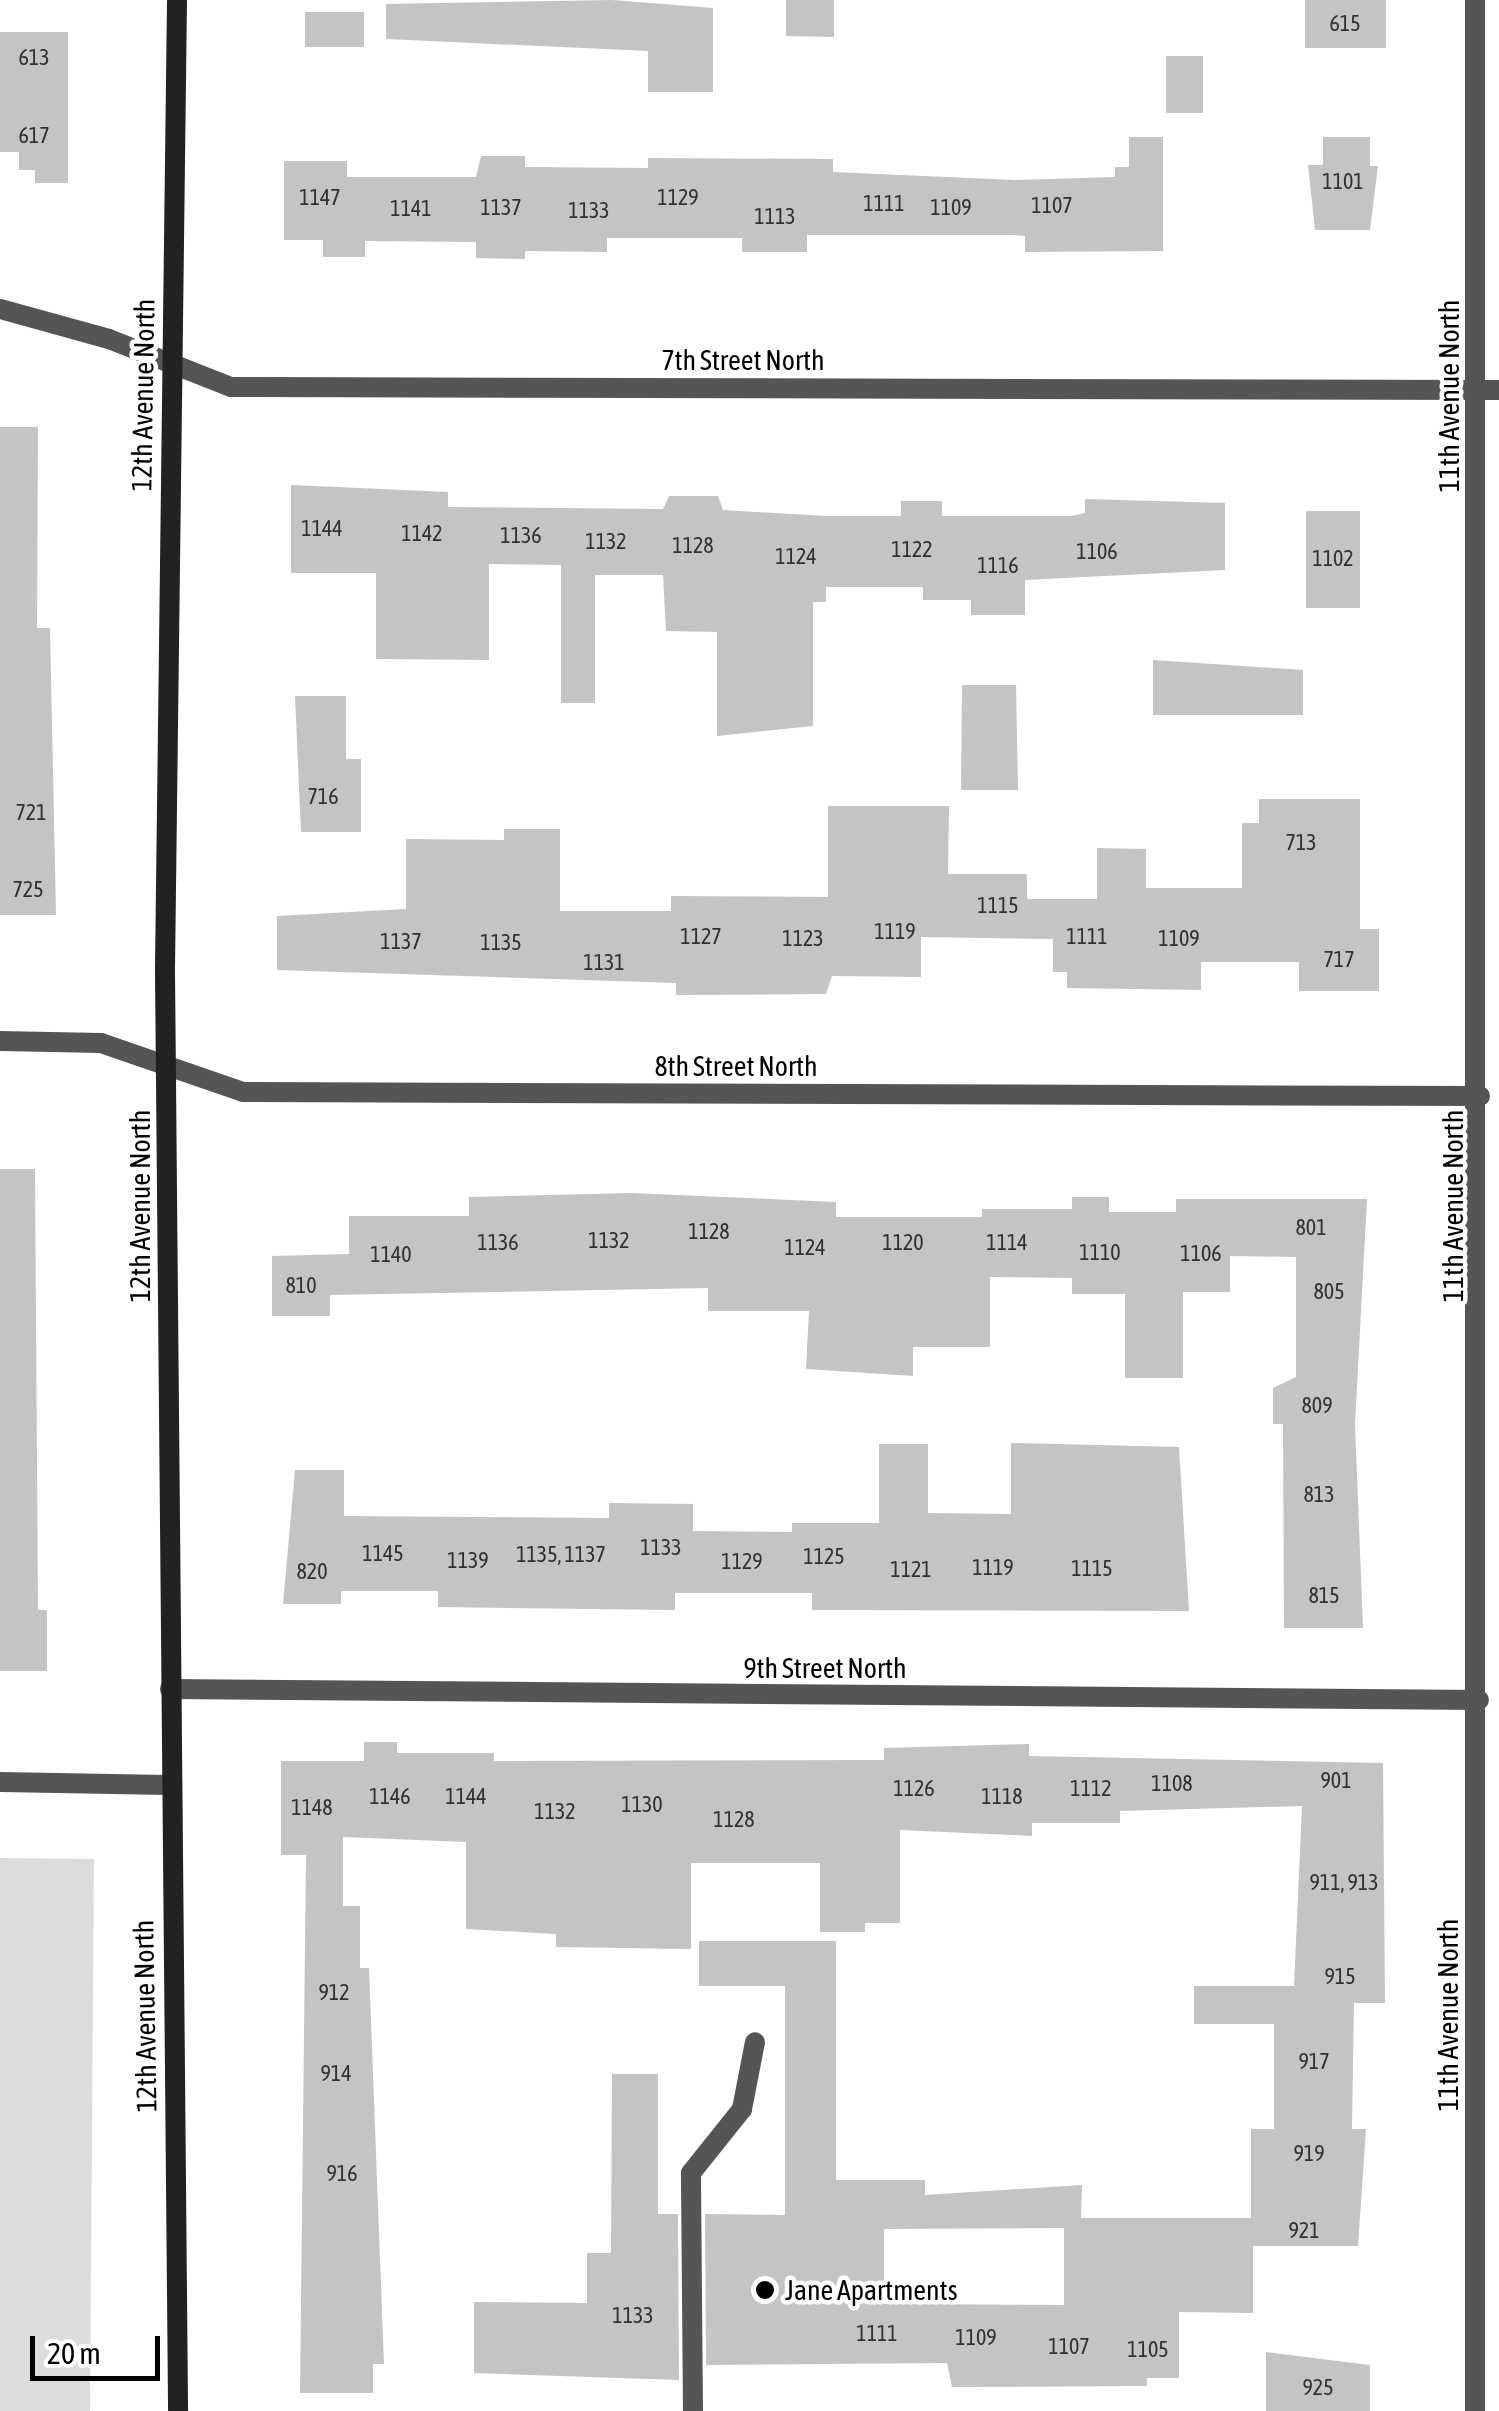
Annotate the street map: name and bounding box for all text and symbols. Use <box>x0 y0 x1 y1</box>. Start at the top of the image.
house number: 615 <box>1329 11 1361 37</box>
house number: 613 <box>18 45 50 71</box>
house number: 617 <box>18 123 50 149</box>
house number: 1101 <box>1322 169 1364 195</box>
house number: 1147 <box>299 185 341 211</box>
house number: 1129 <box>657 185 699 211</box>
house number: 1111 <box>863 191 905 217</box>
house number: 1107 <box>1031 193 1073 219</box>
house number: 1137 <box>480 195 522 221</box>
house number: 1109 <box>930 195 972 221</box>
house number: 1141 <box>390 196 432 222</box>
house number: 1133 <box>568 198 610 224</box>
house number: 1113 <box>754 204 796 230</box>
street label: 12th Avenue North <box>125 298 161 492</box>
street label: 11th Avenue North <box>1432 300 1466 492</box>
street label: 7th Street North <box>661 343 825 377</box>
house number: 1144 <box>301 516 343 542</box>
house number: 1142 <box>401 521 443 547</box>
house number: 1136 <box>500 523 542 549</box>
house number: 1132 <box>585 529 627 555</box>
house number: 1128 <box>672 533 714 559</box>
house number: 1122 <box>891 537 933 563</box>
house number: 1106 <box>1076 539 1118 565</box>
house number: 1124 <box>775 544 817 570</box>
house number: 1102 <box>1312 546 1354 572</box>
house number: 1116 <box>977 553 1019 579</box>
house number: 716 <box>307 784 339 810</box>
house number: 721 <box>15 800 47 826</box>
house number: 713 <box>1285 830 1317 856</box>
house number: 725 <box>12 877 44 903</box>
house number: 1115 <box>977 893 1019 919</box>
house number: 1119 <box>874 919 916 945</box>
house number: 1127 <box>680 924 722 950</box>
house number: 1111 <box>1066 924 1108 950</box>
house number: 1123 <box>782 926 824 952</box>
house number: 1109 <box>1158 926 1200 952</box>
house number: 1137 <box>380 929 422 955</box>
house number: 1135 <box>480 930 522 956</box>
house number: 717 <box>1323 947 1355 973</box>
house number: 1131 <box>583 950 625 976</box>
street label: 8th Street North <box>654 1049 818 1083</box>
street label: 12th Avenue North <box>123 1110 157 1302</box>
street label: 11th Avenue North <box>1436 1110 1470 1302</box>
house number: 801 <box>1295 1215 1327 1241</box>
house number: 1128 <box>688 1219 730 1245</box>
house number: 1132 <box>588 1228 630 1254</box>
house number: 1136 <box>477 1230 519 1256</box>
house number: 1120 <box>882 1230 924 1256</box>
house number: 1114 <box>986 1230 1028 1256</box>
house number: 1124 <box>784 1235 826 1261</box>
house number: 1110 <box>1079 1240 1121 1266</box>
house number: 1106 <box>1180 1241 1222 1267</box>
house number: 1140 <box>370 1242 412 1268</box>
house number: 810 <box>285 1273 317 1299</box>
house number: 805 <box>1313 1279 1345 1305</box>
house number: 809 <box>1301 1393 1333 1419</box>
house number: 813 <box>1303 1482 1335 1508</box>
house number: 1133 <box>640 1535 682 1561</box>
house number: 1145 <box>362 1541 404 1567</box>
house number: 1135, 1137 <box>516 1542 606 1568</box>
house number: 1125 <box>803 1544 845 1570</box>
house number: 1139 <box>447 1548 489 1574</box>
house number: 1129 <box>721 1549 763 1575</box>
house number: 1119 <box>972 1555 1014 1581</box>
house number: 1115 <box>1071 1556 1113 1582</box>
house number: 1121 <box>890 1557 932 1583</box>
house number: 820 <box>296 1559 328 1585</box>
house number: 815 <box>1308 1583 1340 1609</box>
street label: 9th Street North <box>743 1651 907 1685</box>
house number: 901 <box>1320 1768 1352 1794</box>
house number: 1108 <box>1151 1771 1193 1797</box>
house number: 1126 <box>893 1776 935 1802</box>
house number: 1112 <box>1070 1776 1112 1802</box>
house number: 1146 <box>369 1784 411 1810</box>
house number: 1144 <box>445 1784 487 1810</box>
house number: 1118 <box>981 1784 1023 1810</box>
house number: 1130 <box>621 1792 663 1818</box>
house number: 1148 <box>291 1795 333 1821</box>
house number: 1132 <box>534 1799 576 1825</box>
house number: 1128 <box>713 1807 755 1833</box>
house number: 911, 913 <box>1310 1870 1378 1896</box>
street label: 12th Avenue North <box>127 1919 163 2113</box>
street label: 11th Avenue North <box>1431 1919 1465 2111</box>
house number: 915 <box>1324 1964 1356 1990</box>
house number: 912 <box>318 1980 350 2006</box>
house number: 917 <box>1298 2049 1330 2075</box>
house number: 914 <box>320 2061 352 2087</box>
house number: 919 <box>1293 2141 1325 2167</box>
house number: 916 <box>326 2161 358 2187</box>
house number: 921 <box>1288 2218 1320 2244</box>
place label: Jane Apartments <box>785 2273 958 2307</box>
marker: Jane Apartments <box>754 2279 776 2301</box>
house number: 1133 <box>612 2303 654 2329</box>
scale bar <box>35 2316 165 2378</box>
house number: 1111 <box>856 2321 898 2347</box>
house number: 1109 <box>955 2325 997 2351</box>
house number: 1107 <box>1048 2334 1090 2360</box>
text: 20 m <box>47 2336 101 2370</box>
house number: 1105 <box>1127 2337 1169 2363</box>
house number: 925 <box>1302 2375 1334 2401</box>

